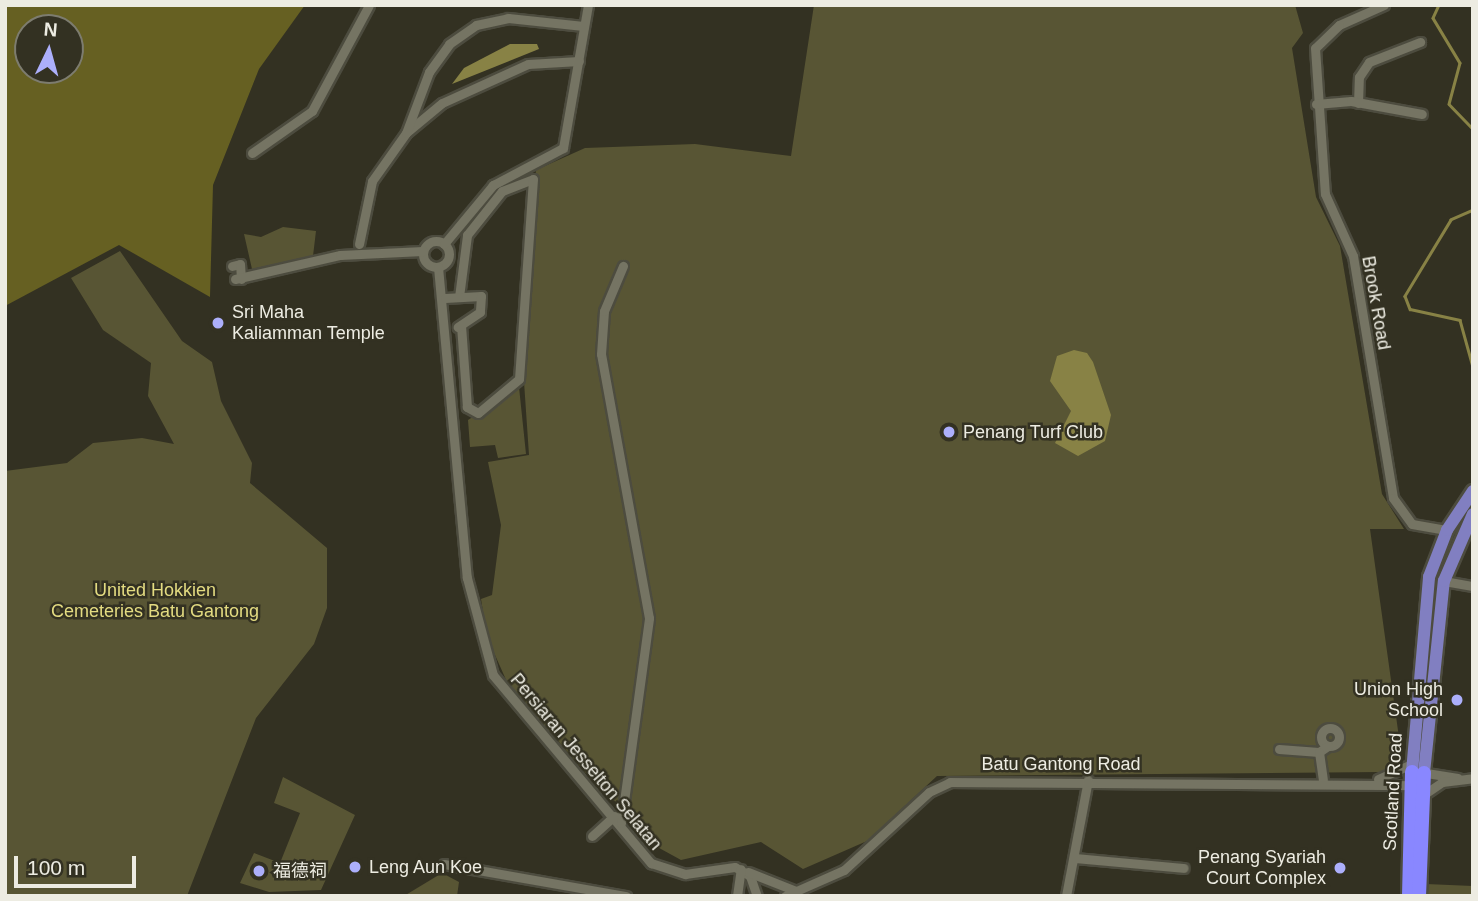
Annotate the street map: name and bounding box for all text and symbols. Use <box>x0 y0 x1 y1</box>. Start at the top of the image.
north arrow <box>14 14 84 84</box>
text: N <box>43 19 58 41</box>
street label: Brook Road <box>1357 254 1395 352</box>
place label: Sri Maha Kaliamman Temple <box>232 302 385 344</box>
marker: Sri Maha Kaliamman Temple <box>210 315 226 331</box>
place label: Penang Turf Club <box>963 421 1103 443</box>
marker: Penang Turf Club <box>941 424 957 440</box>
park label: United Hokkien Cemeteries Batu Gantong <box>51 580 259 622</box>
street label: Persiaran Jesselton Selatan <box>506 669 666 855</box>
place label: Union High School <box>1354 679 1443 722</box>
marker: Union High School <box>1449 692 1465 708</box>
street label: Scotland Road <box>1379 732 1407 852</box>
street label: Batu Gantong Road <box>981 753 1141 775</box>
scale bar <box>18 842 140 886</box>
place label: Penang Syariah Court Complex <box>1198 847 1326 890</box>
text: 100 m <box>27 856 85 879</box>
place label: Leng Aun Koe <box>369 856 483 878</box>
marker: Leng Aun Koe <box>347 859 363 875</box>
place label: 福德祠 <box>273 860 327 882</box>
marker: Penang Syariah Court Complex <box>1332 860 1348 876</box>
marker: 福德祠 <box>251 863 267 879</box>

